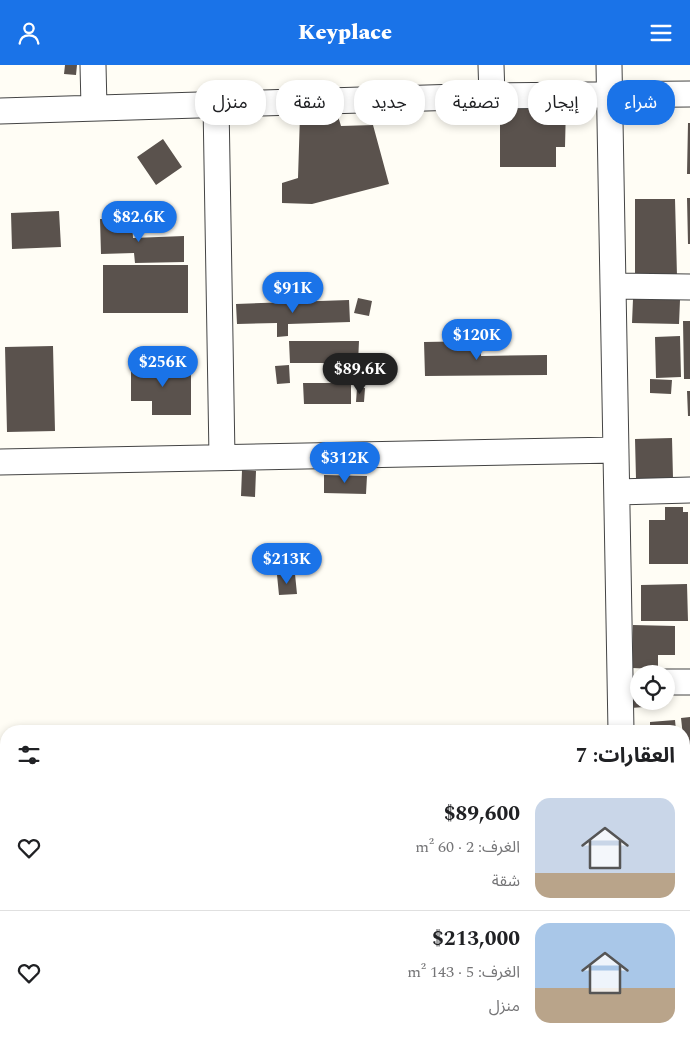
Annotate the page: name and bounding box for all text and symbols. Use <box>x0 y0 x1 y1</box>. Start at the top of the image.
text: Keyplace <box>298 16 392 49</box>
icon: person <box>15 19 43 47</box>
icon: menu <box>647 19 675 47</box>
chip: منزل <box>195 80 266 125</box>
chip: شقة <box>276 80 344 125</box>
chip: جديد <box>354 80 425 125</box>
chip: تصفية <box>435 80 518 125</box>
chip: إيجار <box>528 80 597 125</box>
chip: شراء <box>607 80 675 125</box>
pin: $82.6K <box>98 201 180 243</box>
text: $82.6K <box>113 205 165 229</box>
pin: $91K <box>263 271 323 314</box>
text: $91K <box>273 276 313 300</box>
pin: $120K <box>442 319 512 361</box>
text: $120K <box>453 323 501 347</box>
pin: $256K <box>128 345 198 388</box>
text: $256K <box>139 350 187 374</box>
pin: $89.6K <box>319 353 401 395</box>
text: $89.6K <box>334 357 386 381</box>
pin: $312K <box>310 441 380 484</box>
text: $312K <box>321 446 369 470</box>
pin: $213K <box>252 543 322 585</box>
text: $213K <box>263 547 311 571</box>
map controls <box>630 665 675 710</box>
button: locate <box>630 665 675 710</box>
text: العقارات: 7 <box>576 740 675 772</box>
icon: filters <box>15 741 43 769</box>
text: $89,600 <box>444 798 520 830</box>
icon: home <box>575 818 635 878</box>
icon: heart <box>15 834 43 862</box>
text: الغرف: 2 · 60 m² <box>415 835 520 859</box>
text: شقة <box>492 869 520 893</box>
text: $213,000 <box>432 923 520 955</box>
icon: home <box>575 943 635 1003</box>
icon: heart <box>15 959 43 987</box>
text: الغرف: 5 · 143 m² <box>407 960 520 984</box>
text: منزل <box>489 994 520 1018</box>

